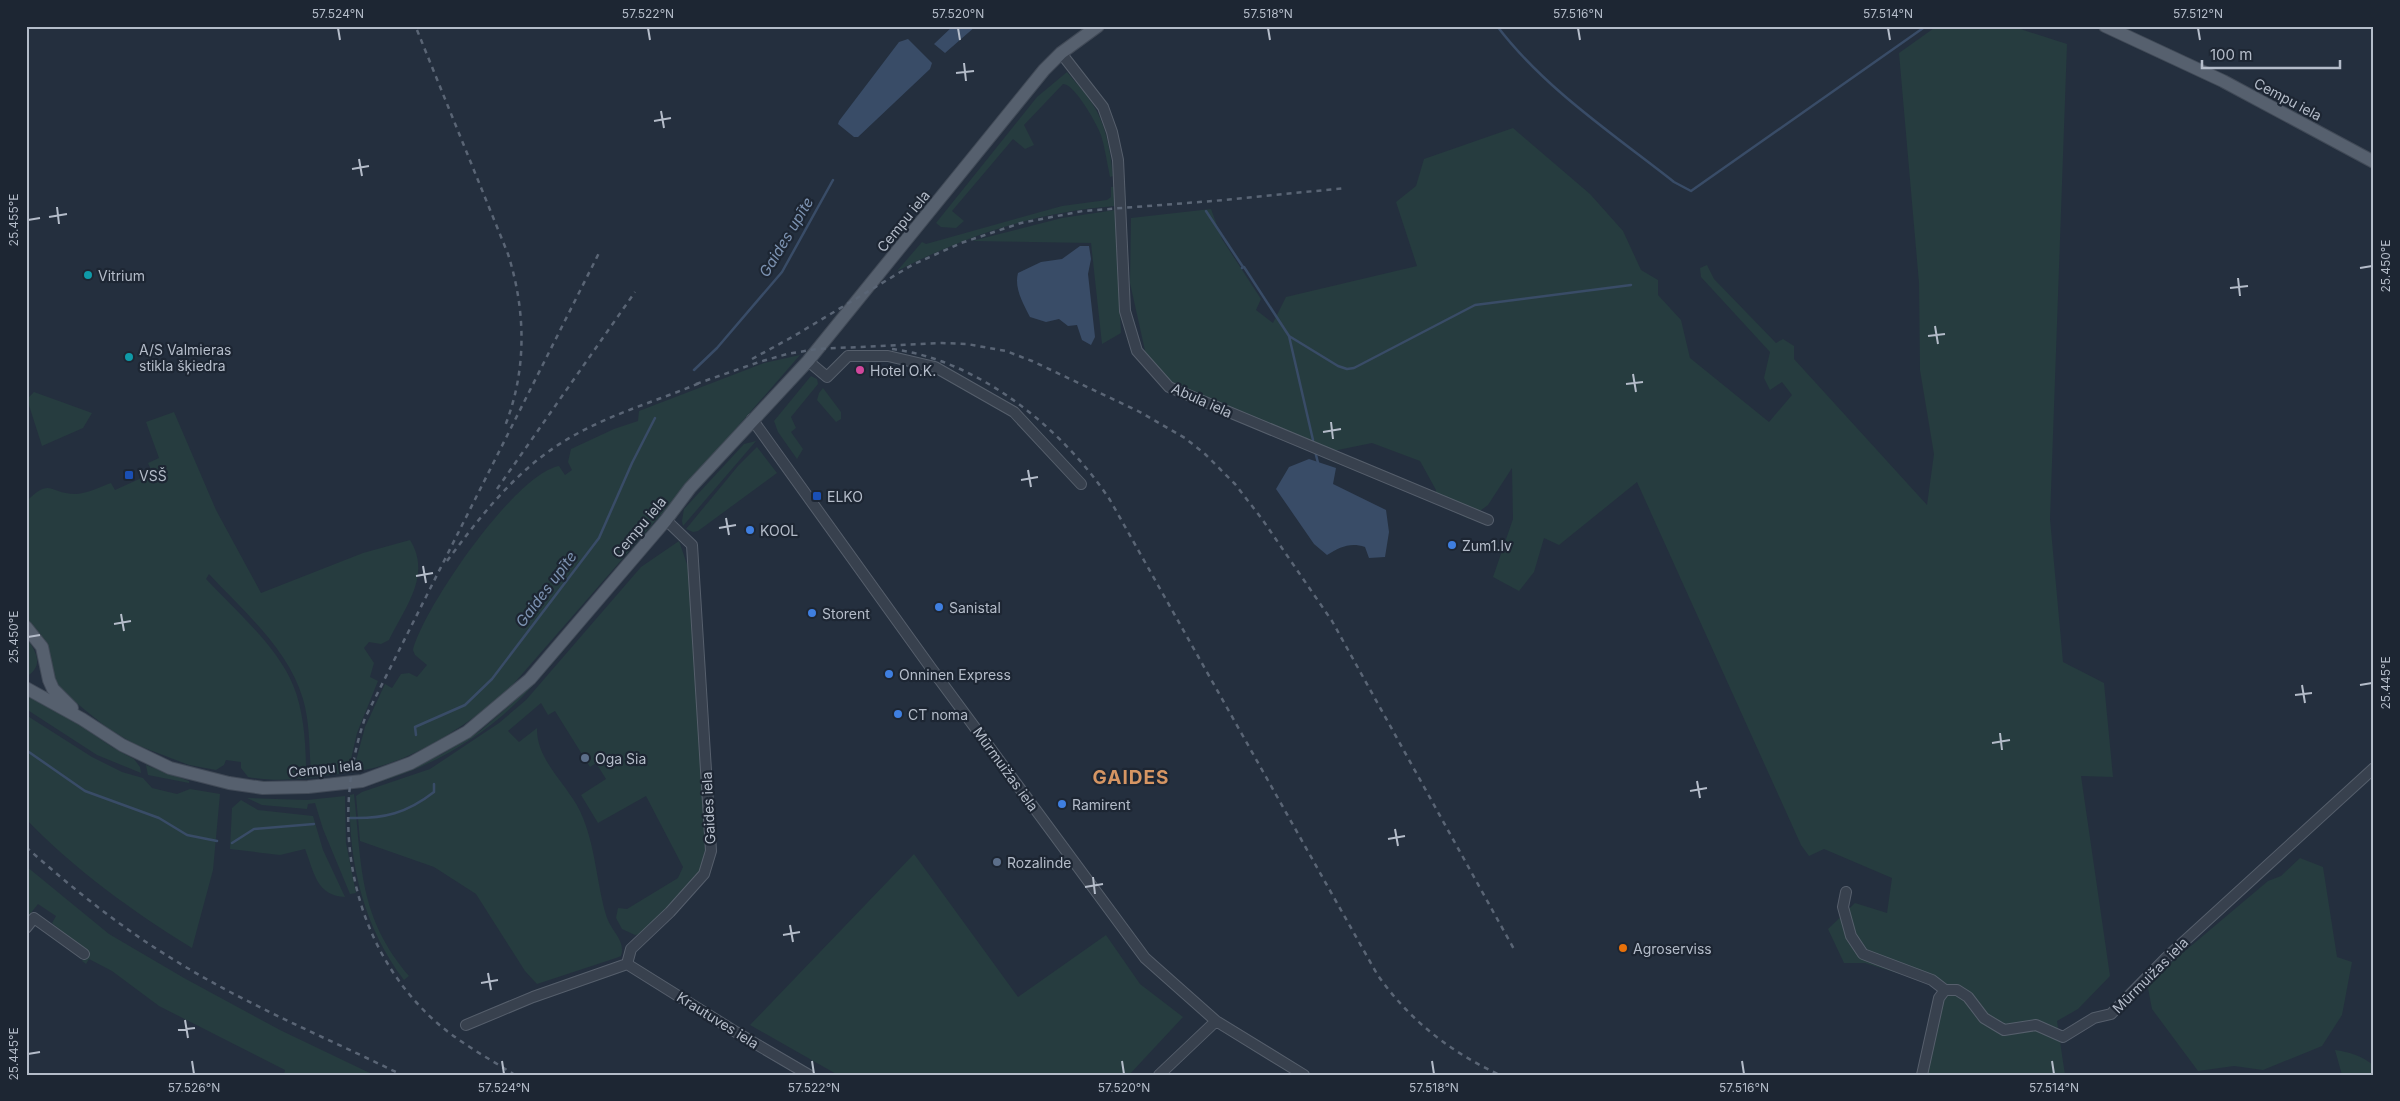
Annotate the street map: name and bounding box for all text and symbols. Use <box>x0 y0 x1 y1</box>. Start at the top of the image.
text: 57.524°N <box>312 6 364 21</box>
text: 57.522°N <box>622 6 674 21</box>
text: 57.520°N <box>932 6 984 21</box>
text: 57.518°N <box>1243 6 1293 21</box>
text: 57.516°N <box>1553 6 1603 21</box>
text: 57.514°N <box>1863 6 1913 21</box>
text: 57.512°N <box>2173 6 2223 21</box>
scale bar <box>2202 38 2340 70</box>
text: 100 m <box>2210 45 2252 64</box>
street label: Cempu iela <box>2251 74 2325 124</box>
street label: Cempu iela <box>873 187 933 255</box>
text: 25.455°E <box>6 194 21 246</box>
water label: Gaides upīte <box>755 194 817 280</box>
text: 25.450°E <box>2378 239 2393 293</box>
place label: Vitrium <box>98 267 145 284</box>
marker: Vitrium <box>82 269 94 281</box>
place label: A/S Valmieras stikla šķiedra <box>139 341 231 375</box>
marker: A/S Valmieras stikla šķiedra <box>123 351 135 363</box>
place label: Hotel O.K. <box>870 362 936 379</box>
marker: Hotel O.K. <box>854 364 866 376</box>
street label: Abula iela <box>1169 379 1235 421</box>
place label: VSŠ <box>139 467 167 484</box>
marker: VSŠ <box>123 469 135 481</box>
place label: ELKO <box>827 488 863 505</box>
marker: ELKO <box>811 490 823 502</box>
street label: Cempu iela <box>609 493 669 561</box>
place label: KOOL <box>760 522 798 539</box>
marker: KOOL <box>744 524 756 536</box>
place label: Zum1.lv <box>1462 537 1512 554</box>
marker: Zum1.lv <box>1446 539 1458 551</box>
water label: Gaides upīte <box>511 547 581 631</box>
place label: Sanistal <box>949 599 1001 616</box>
marker: Sanistal <box>933 601 945 613</box>
place label: Storent <box>822 605 870 622</box>
marker: Storent <box>806 607 818 619</box>
text: 25.450°E <box>6 610 21 664</box>
text: 25.445°E <box>2378 656 2393 710</box>
place label: Onninen Express <box>899 666 1011 683</box>
marker: Onninen Express <box>883 668 895 680</box>
place label: CT noma <box>908 706 968 723</box>
marker: CT noma <box>892 708 904 720</box>
street label: Mūrmuižas iela <box>970 724 1042 814</box>
place label: Oga Sia <box>595 750 646 767</box>
marker: Oga Sia <box>579 752 591 764</box>
street label: Cempu iela <box>287 756 363 780</box>
district label: GAIDES <box>1093 766 1169 789</box>
street label: Gaides iela <box>698 771 718 845</box>
place label: Ramirent <box>1072 796 1131 813</box>
marker: Ramirent <box>1056 798 1068 810</box>
place label: Rozalinde <box>1007 854 1071 871</box>
marker: Rozalinde <box>991 856 1003 868</box>
street label: Mūrmuižas iela <box>2109 934 2191 1016</box>
place label: Agroserviss <box>1633 940 1712 957</box>
marker: Agroserviss <box>1617 942 1629 954</box>
street label: Krautuves iela <box>674 988 762 1052</box>
text: 25.445°E <box>6 1027 21 1081</box>
text: 57.526°N <box>168 1080 220 1095</box>
text: 57.524°N <box>478 1080 530 1095</box>
text: 57.522°N <box>788 1080 840 1095</box>
text: 57.520°N <box>1098 1080 1150 1095</box>
text: 57.518°N <box>1409 1080 1459 1095</box>
text: 57.516°N <box>1719 1080 1769 1095</box>
text: 57.514°N <box>2029 1080 2079 1095</box>

